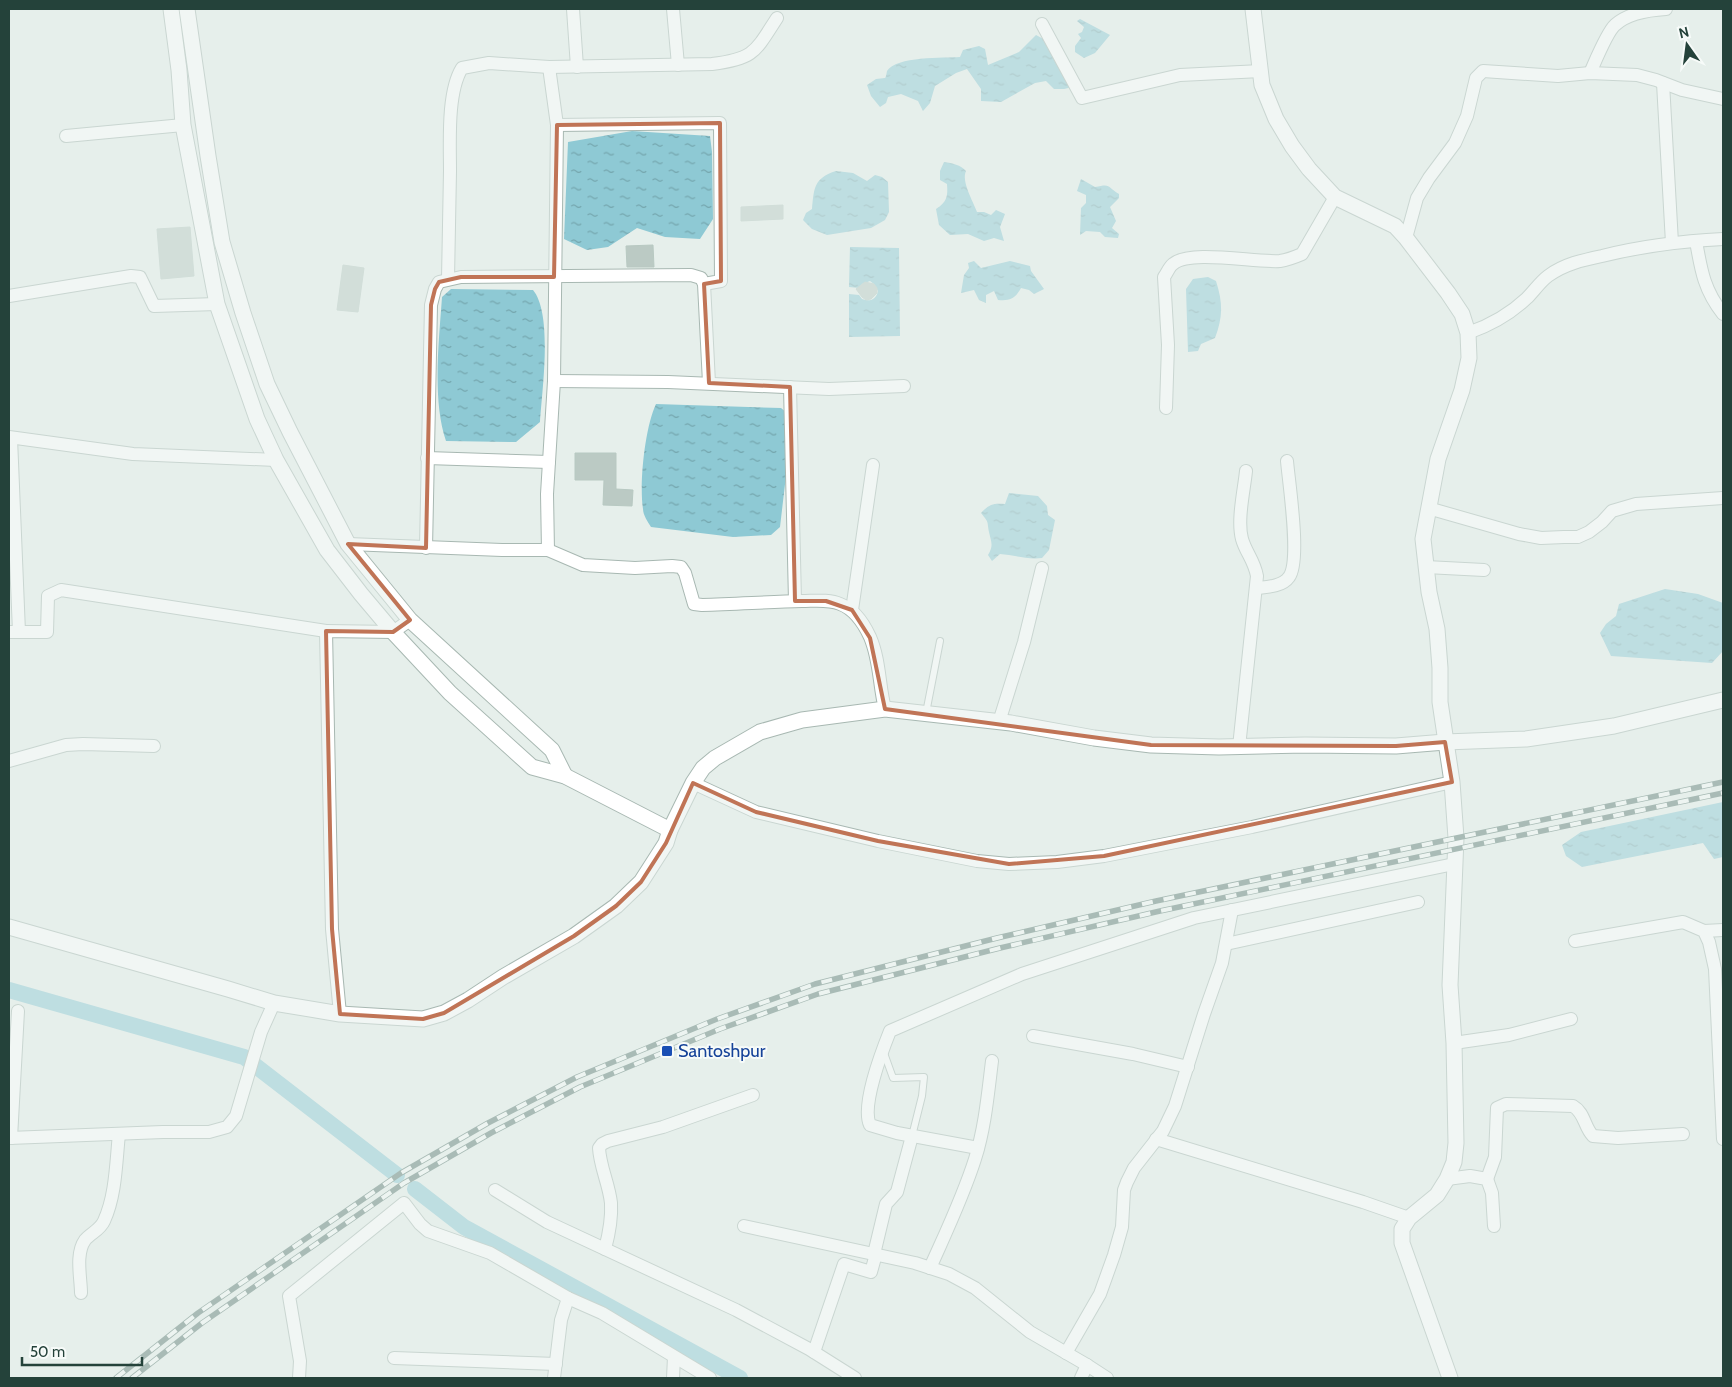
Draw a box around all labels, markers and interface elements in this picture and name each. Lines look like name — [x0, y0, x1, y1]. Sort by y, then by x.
north arrow — [1662, 20, 1712, 70]
text: N — [1677, 22, 1691, 42]
place label: Santoshpur — [678, 1040, 766, 1062]
marker: Santoshpur — [660, 1044, 674, 1058]
scale bar — [22, 1334, 142, 1366]
text: 50 m — [30, 1343, 65, 1361]

